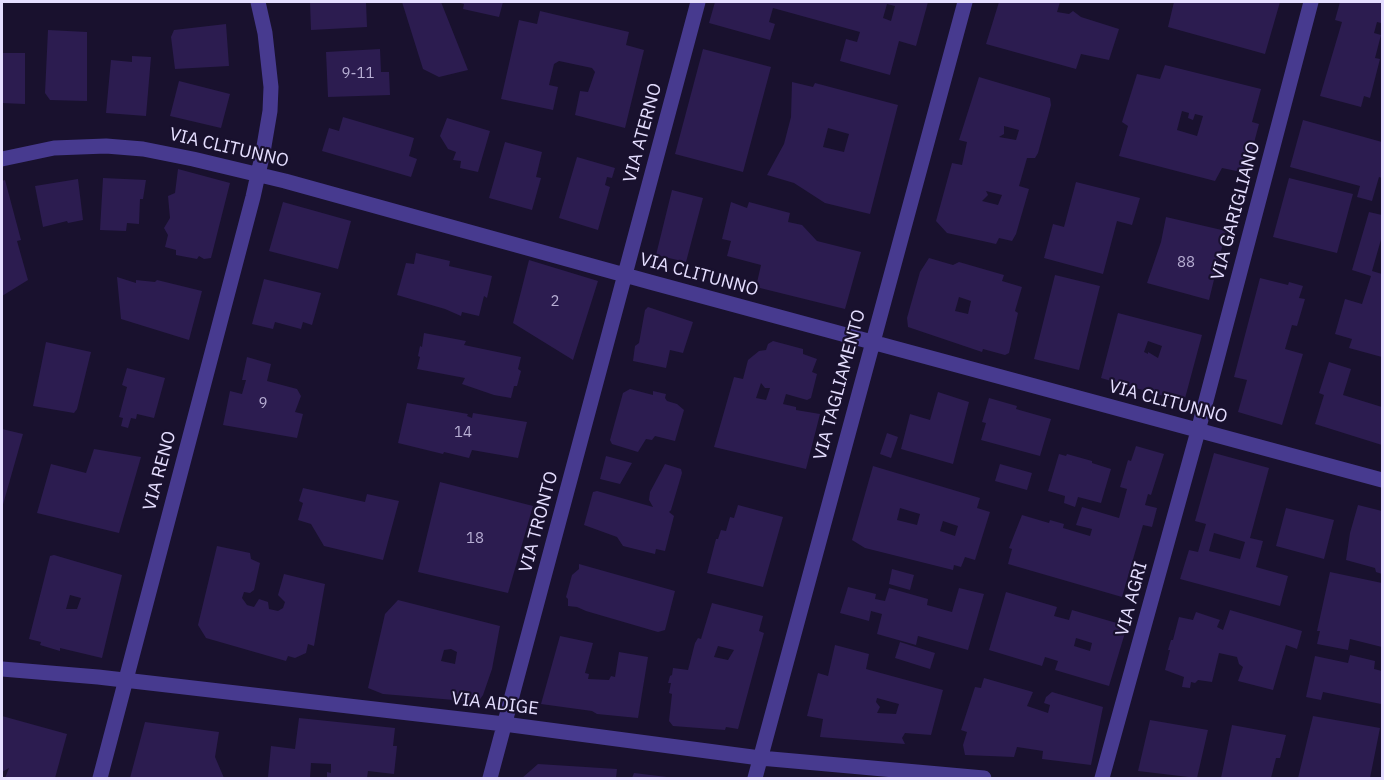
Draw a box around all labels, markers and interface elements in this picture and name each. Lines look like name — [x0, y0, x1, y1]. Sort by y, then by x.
house number: 9-11 — [342, 65, 374, 83]
street label: VIA ATERNO — [619, 81, 667, 185]
street label: VIA CLITUNNO — [167, 124, 291, 172]
street label: VIA GARIGLIANO — [1207, 139, 1265, 283]
street label: VIA CLITUNNO — [637, 249, 761, 301]
house number: 88 — [1177, 254, 1195, 272]
house number: 2 — [551, 293, 559, 311]
street label: VIA TAGLIAMENTO — [809, 307, 871, 463]
street label: VIA CLITUNNO — [1106, 376, 1230, 428]
house number: 9 — [259, 395, 267, 413]
house number: 14 — [454, 424, 472, 442]
street label: VIA RENO — [139, 429, 181, 513]
street label: VIA TRONTO — [515, 469, 563, 575]
house number: 18 — [466, 530, 484, 548]
street label: VIA AGRI — [1112, 559, 1152, 639]
street label: VIA ADIGE — [450, 688, 540, 720]

